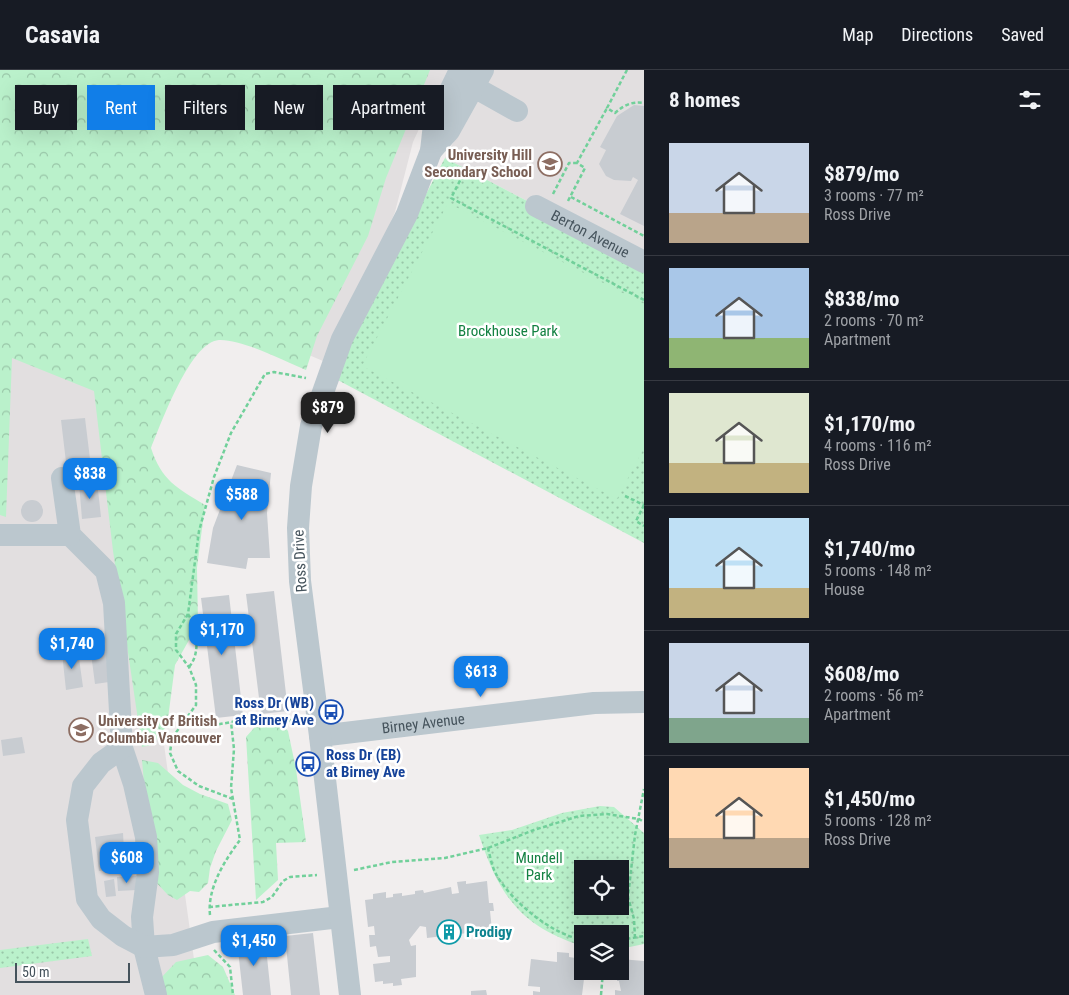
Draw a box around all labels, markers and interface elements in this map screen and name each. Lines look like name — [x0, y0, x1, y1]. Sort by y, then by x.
text: Casavia — [25, 21, 100, 49]
text: Map — [842, 24, 873, 45]
text: Directions — [901, 24, 973, 45]
text: Saved — [1001, 24, 1044, 45]
chip: Buy — [15, 85, 77, 130]
chip: Rent — [87, 85, 155, 130]
chip: Filters — [165, 85, 245, 130]
chip: New — [255, 85, 323, 130]
chip: Apartment — [333, 85, 444, 130]
icon: filters — [1016, 86, 1044, 114]
text: 8 homes — [669, 88, 740, 112]
place label: University Hill Secondary School — [424, 146, 532, 181]
school or university icon: University Hill Secondary School — [537, 151, 563, 177]
text: $879/mo — [824, 162, 899, 186]
icon: home — [709, 163, 769, 223]
text: 3 rooms · 77 m² — [824, 186, 924, 205]
text: Ross Drive — [824, 205, 891, 224]
street label: Berton Avenue — [548, 206, 632, 262]
text: $838/mo — [824, 287, 899, 311]
icon: home — [709, 288, 769, 348]
text: 2 rooms · 70 m² — [824, 311, 924, 330]
park label: Brockhouse Park — [458, 322, 558, 340]
text: Apartment — [824, 330, 891, 349]
pin: $879 — [298, 392, 358, 434]
text: $879 — [312, 398, 344, 417]
text: $1,170/mo — [824, 412, 915, 436]
icon: home — [709, 413, 769, 473]
text: 4 rooms · 116 m² — [824, 436, 932, 455]
text: Ross Drive — [824, 455, 891, 474]
pin: $838 — [60, 458, 120, 500]
text: $838 — [74, 464, 106, 483]
pin: $588 — [212, 478, 272, 521]
text: $588 — [226, 485, 258, 504]
street label: Ross Drive — [289, 529, 311, 593]
text: $1,740/mo — [824, 537, 915, 561]
icon: home — [709, 538, 769, 598]
text: 5 rooms · 148 m² — [824, 561, 932, 580]
text: House — [824, 580, 864, 599]
pin: $1,170 — [181, 614, 263, 656]
text: $1,170 — [200, 620, 244, 639]
pin: $1,740 — [31, 628, 113, 670]
text: $1,740 — [50, 634, 94, 653]
pin: $613 — [451, 656, 511, 698]
text: $613 — [465, 662, 497, 681]
text: $608/mo — [824, 662, 899, 686]
icon: home — [709, 663, 769, 723]
text: 2 rooms · 56 m² — [824, 686, 924, 705]
place label: Ross Dr (WB) at Birney Ave — [235, 694, 314, 729]
bus stop icon: Ross Dr (WB) at Birney Ave — [318, 699, 344, 725]
text: Apartment — [824, 705, 891, 724]
street label: Birney Avenue — [381, 710, 466, 737]
place label: University of British Columbia Vancouver — [98, 712, 221, 747]
school or university icon: University of British Columbia Vancouver — [68, 717, 94, 743]
place label: Ross Dr (EB) at Birney Ave — [326, 746, 405, 781]
bus stop icon: Ross Dr (EB) at Birney Ave — [295, 751, 321, 777]
text: $1,450/mo — [824, 787, 915, 811]
icon: home — [709, 788, 769, 848]
text: 5 rooms · 128 m² — [824, 811, 932, 830]
text: Ross Drive — [824, 830, 891, 849]
pin: $608 — [97, 842, 157, 884]
text: $608 — [111, 848, 143, 867]
park label: Mundell Park — [515, 849, 563, 884]
map controls — [574, 860, 629, 980]
button: locate — [574, 860, 629, 915]
building icon: Prodigy — [436, 919, 462, 945]
place label: Prodigy — [466, 923, 512, 941]
pin: $1,450 — [213, 924, 295, 967]
button: layers — [574, 925, 629, 980]
text: $1,450 — [232, 931, 276, 950]
scale bar — [15, 960, 130, 983]
text: 50 m — [22, 964, 50, 980]

